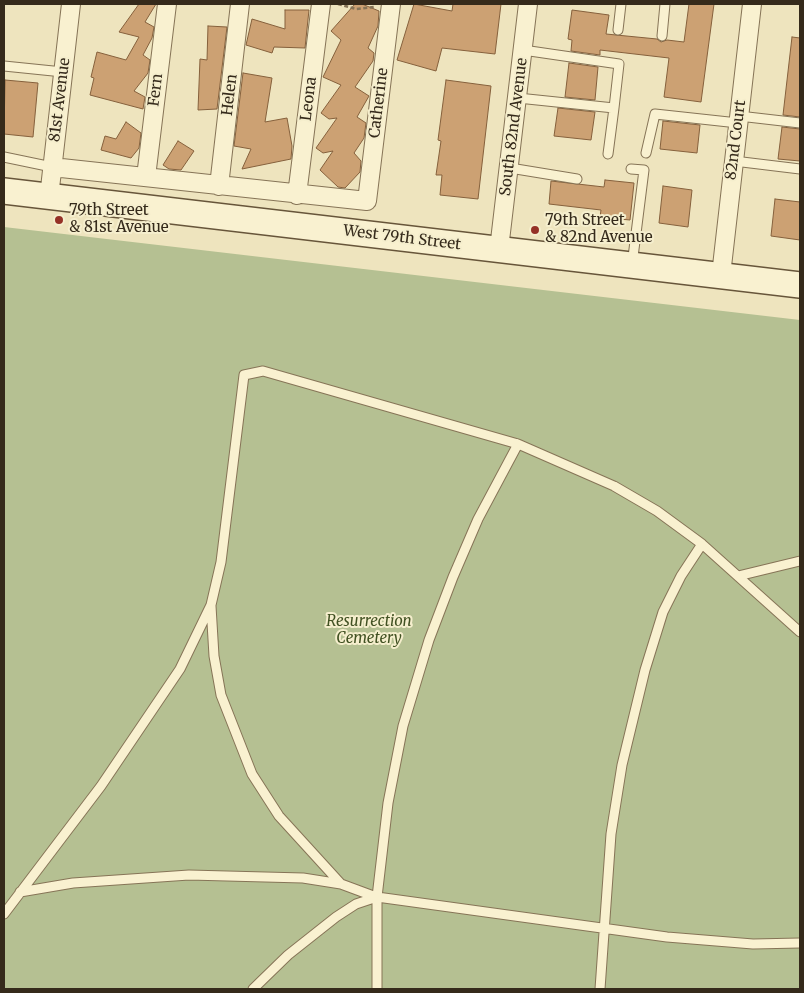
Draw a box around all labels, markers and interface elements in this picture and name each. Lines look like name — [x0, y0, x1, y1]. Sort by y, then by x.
street label: 81st Avenue — [46, 57, 74, 143]
street label: South 82nd Avenue — [497, 57, 531, 197]
street label: Catherine — [366, 67, 392, 139]
street label: Fern — [145, 72, 167, 108]
street label: Helen — [219, 73, 241, 117]
street label: Leona — [297, 76, 321, 122]
street label: 82nd Court — [722, 99, 750, 181]
place label: 79th Street & 81st Avenue — [69, 202, 169, 237]
place label: 79th Street & 82nd Avenue — [545, 212, 653, 247]
marker: 79th Street & 81st Avenue — [53, 214, 65, 226]
street label: West 79th Street — [342, 222, 462, 254]
marker: 79th Street & 82nd Avenue — [529, 224, 541, 236]
park label: Resurrection Cemetery — [326, 613, 412, 648]

